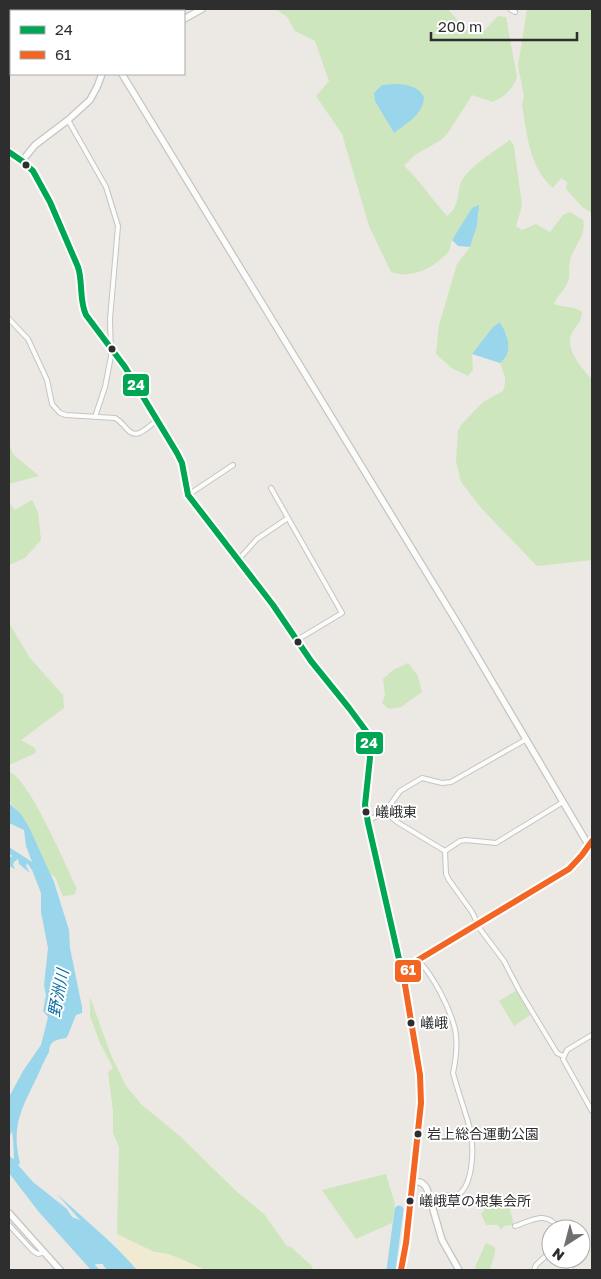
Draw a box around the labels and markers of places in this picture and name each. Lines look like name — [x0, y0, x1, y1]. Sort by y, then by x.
unlabelled marker — [21, 160, 31, 170]
unlabelled marker — [107, 344, 117, 354]
unlabelled marker — [293, 637, 303, 647]
place label: 嶬峨東 — [375, 803, 417, 820]
marker: 嶬峨東 — [361, 807, 371, 817]
place label: 嶬峨 — [420, 1014, 448, 1031]
marker: 嶬峨 — [406, 1018, 416, 1028]
place label: 岩上総合運動公園 — [427, 1125, 539, 1142]
marker: 岩上総合運動公園 — [413, 1129, 423, 1139]
place label: 嶬峨草の根集会所 — [419, 1192, 531, 1209]
marker: 嶬峨草の根集会所 — [405, 1196, 415, 1206]

